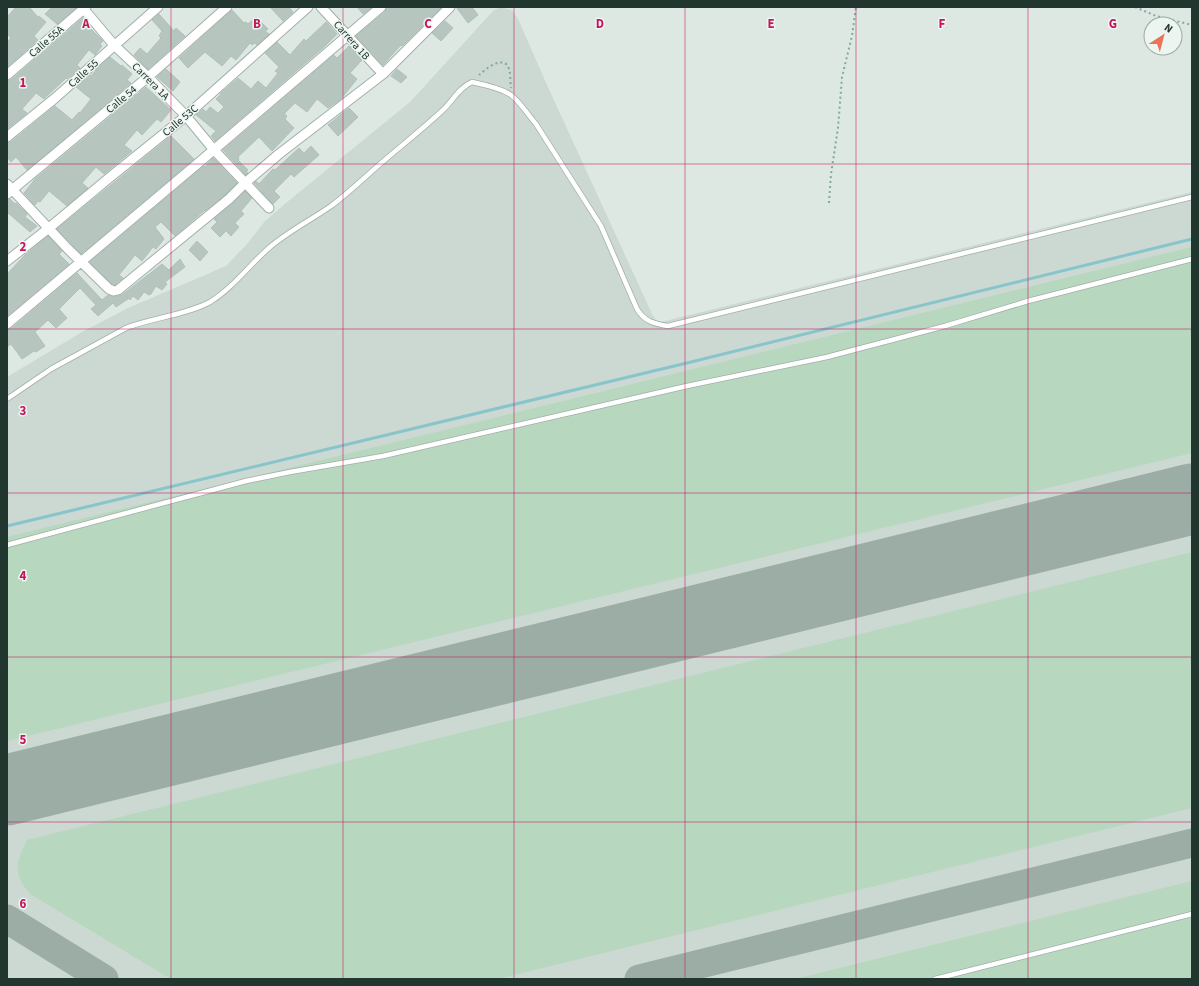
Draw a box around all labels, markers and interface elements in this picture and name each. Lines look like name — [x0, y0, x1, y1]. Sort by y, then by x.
text: A — [81, 15, 90, 33]
text: B — [253, 15, 261, 33]
text: C — [424, 15, 432, 33]
text: D — [596, 15, 604, 33]
text: E — [767, 15, 775, 33]
text: F — [939, 15, 946, 33]
text: G — [1109, 15, 1117, 33]
north arrow — [1143, 16, 1183, 56]
street label: Carrera 1B — [330, 17, 374, 64]
text: N — [1161, 20, 1176, 37]
street label: Calle 55A — [26, 22, 67, 61]
street label: Calle 55 — [65, 56, 102, 91]
street label: Carrera 1A — [129, 59, 173, 103]
text: 1 — [20, 74, 27, 92]
street label: Calle 54 — [103, 82, 140, 117]
street label: Calle 53C — [159, 101, 201, 140]
text: 2 — [20, 238, 27, 256]
text: 3 — [20, 402, 27, 420]
text: 4 — [20, 567, 27, 585]
text: 5 — [20, 731, 27, 749]
text: 6 — [20, 895, 27, 913]

